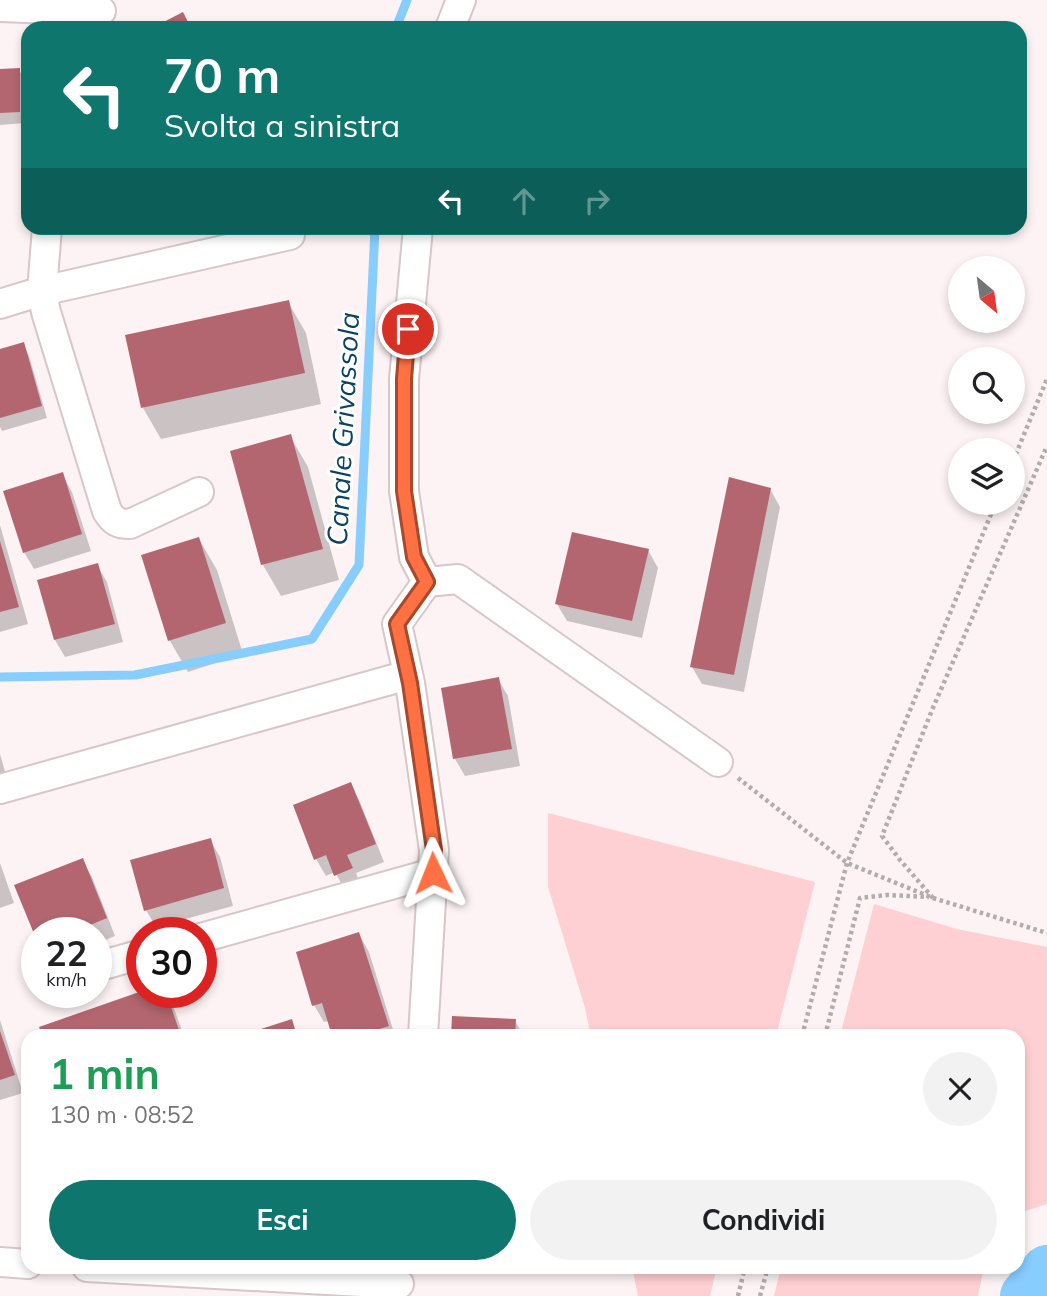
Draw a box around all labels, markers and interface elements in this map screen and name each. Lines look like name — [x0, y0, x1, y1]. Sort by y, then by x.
text: 70 m — [164, 44, 280, 105]
icon: left — [49, 49, 140, 140]
text: Svolta a sinistra — [164, 105, 400, 145]
icon: left — [432, 182, 470, 220]
icon: ahead — [505, 182, 543, 220]
icon: right — [578, 182, 616, 220]
north arrow — [948, 256, 1026, 332]
map controls — [948, 256, 1025, 515]
pin — [378, 299, 438, 359]
icon: arrive — [389, 310, 427, 348]
water label: Canale Grivassola — [319, 311, 366, 547]
button: search — [948, 347, 1025, 424]
button: layers — [948, 438, 1025, 515]
position arrow — [396, 836, 470, 910]
speed limit sign: 30 — [126, 917, 217, 1008]
text: 22 — [45, 931, 88, 975]
text: km/h — [46, 968, 87, 991]
text: 1 min — [49, 1047, 160, 1100]
button: close — [923, 1052, 997, 1126]
text: 130 m · 08:52 — [49, 1100, 194, 1129]
button: Esci — [49, 1180, 516, 1260]
button: Condividi — [530, 1180, 997, 1260]

